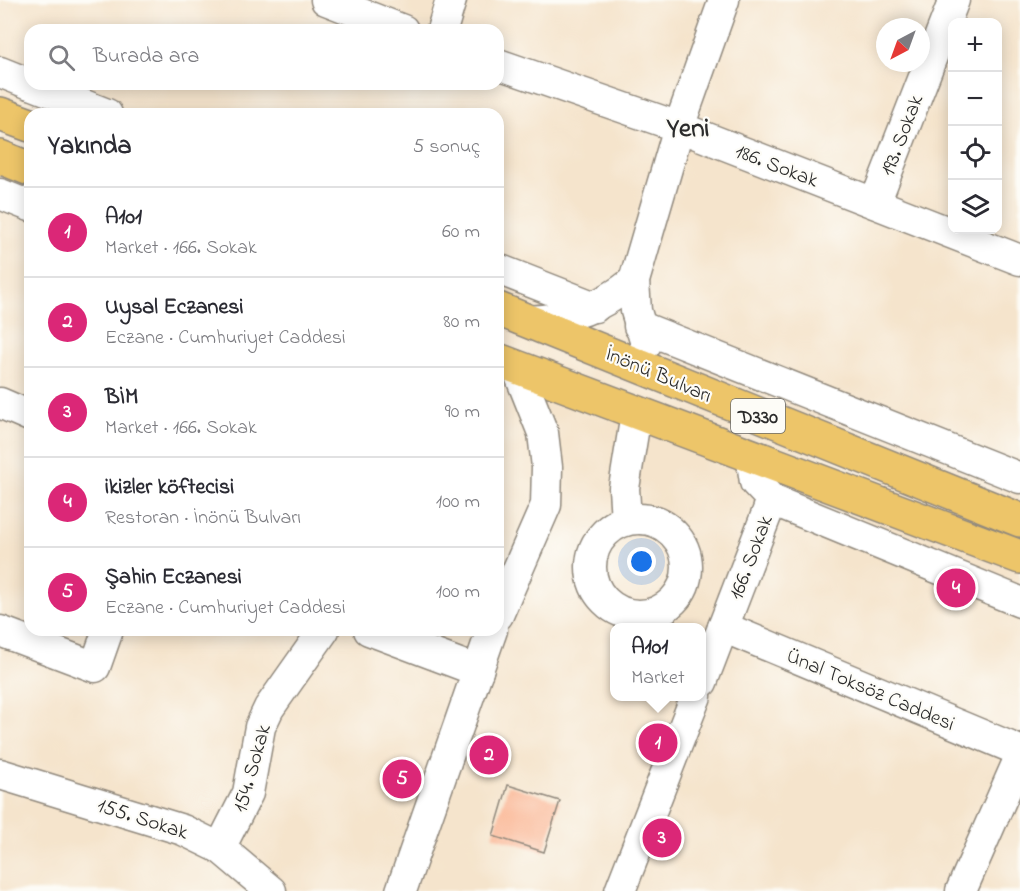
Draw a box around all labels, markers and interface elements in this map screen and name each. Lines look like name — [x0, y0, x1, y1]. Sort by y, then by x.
north arrow — [876, 18, 930, 72]
map controls — [948, 18, 1002, 234]
button: + — [948, 18, 1002, 72]
search box — [24, 24, 504, 90]
icon: search — [45, 41, 78, 74]
text: Burada ara — [93, 41, 199, 73]
button: − — [948, 72, 1002, 126]
street label: 193. Sokak — [874, 90, 932, 181]
district label: Yeni — [666, 110, 709, 149]
button: locate — [948, 126, 1002, 180]
text: Yakında — [48, 128, 132, 166]
text: 5 sonuç — [413, 133, 480, 162]
street label: 186. Sokak — [730, 137, 823, 197]
button: layers — [948, 180, 1002, 234]
text: A101 — [105, 202, 142, 234]
text: 1 — [64, 218, 71, 247]
text: 60 m — [442, 218, 480, 247]
text: Market · 166. Sokak — [105, 234, 257, 263]
text: Uysal Eczanesi — [105, 292, 243, 324]
text: 2 — [63, 308, 72, 337]
text: 80 m — [443, 308, 480, 337]
text: Eczane · Cumhuriyet Caddesi — [105, 324, 346, 353]
street label: İnönü Bulvarı — [600, 340, 716, 412]
text: BİM — [105, 382, 138, 414]
text: 3 — [63, 398, 72, 427]
text: 90 m — [445, 398, 480, 427]
road number: D330 — [731, 399, 785, 433]
text: Market · 166. Sokak — [105, 414, 257, 443]
text: ikizler köftecisi — [105, 472, 234, 504]
text: 4 — [63, 488, 72, 517]
text: 100 m — [436, 488, 480, 517]
text: Restoran · İnönü Bulvarı — [105, 504, 301, 533]
street label: 166. Sokak — [722, 510, 782, 604]
your location — [627, 547, 656, 576]
text: Şahin Eczanesi — [105, 562, 242, 594]
pin: 4 — [936, 566, 976, 610]
text: 5 — [62, 578, 73, 607]
text: 100 m — [436, 578, 480, 607]
text: Eczane · Cumhuriyet Caddesi — [105, 594, 346, 623]
popup — [610, 623, 706, 701]
text: A101 — [631, 632, 668, 664]
street label: Ünal Toksöz Caddesi — [781, 642, 959, 740]
text: Market — [631, 664, 685, 693]
street label: 154. Sokak — [226, 720, 280, 816]
pin: 1 — [638, 720, 678, 766]
pin: 2 — [470, 732, 508, 777]
pin: 5 — [382, 756, 422, 802]
street label: 155. Sokak — [93, 791, 192, 849]
pin: 3 — [642, 816, 682, 860]

